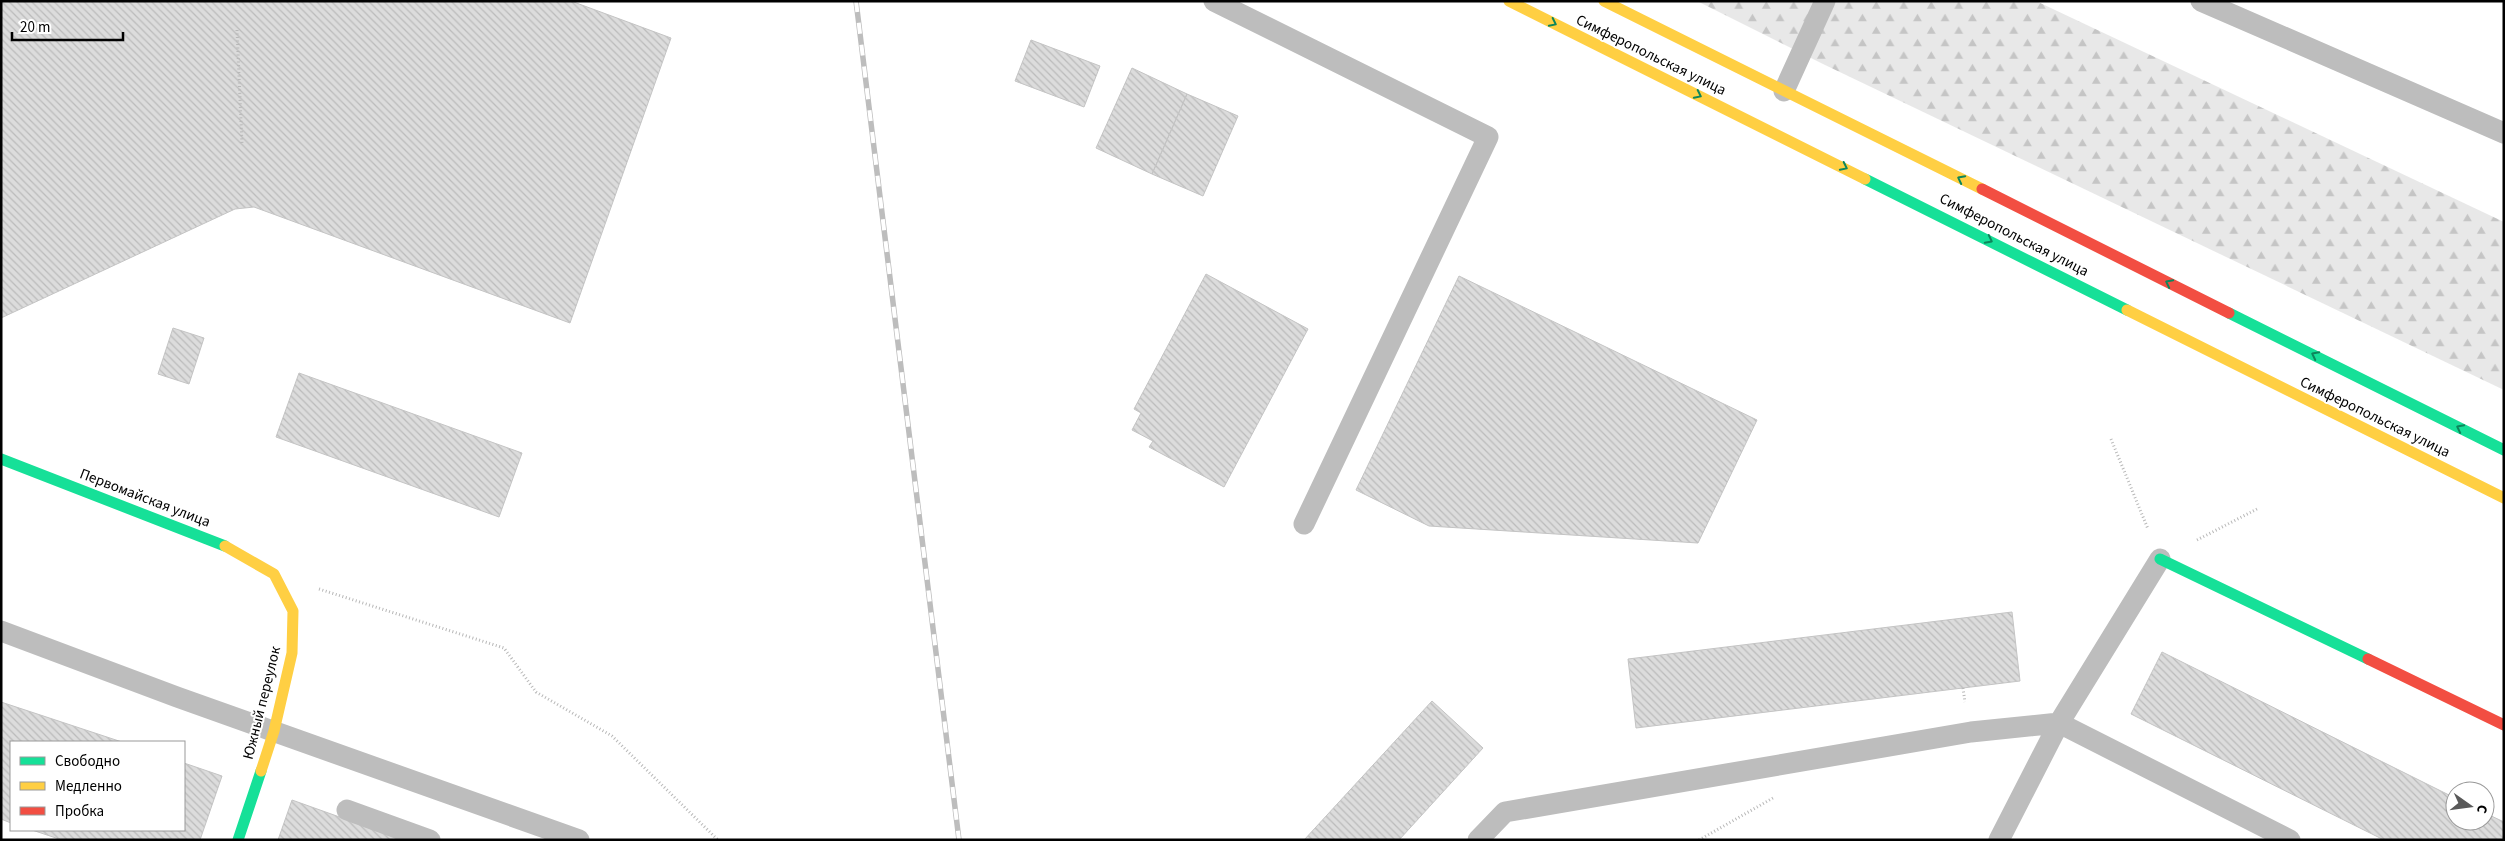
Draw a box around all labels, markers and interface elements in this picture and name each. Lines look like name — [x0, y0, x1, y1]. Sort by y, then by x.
street label: Симферопольская улица — [1572, 9, 1730, 101]
scale bar — [12, 10, 124, 42]
text: 20 m — [20, 17, 50, 38]
one-way arrow — [1548, 17, 1557, 27]
one-way arrow — [1693, 89, 1702, 99]
one-way arrow — [1839, 161, 1848, 171]
one-way arrow — [1957, 175, 1966, 185]
street label: Симферопольская улица — [1936, 188, 2092, 282]
one-way arrow — [1984, 234, 1993, 244]
one-way arrow — [2165, 279, 2174, 289]
one-way arrow — [2311, 351, 2320, 362]
street label: Симферопольская улица — [2296, 371, 2454, 463]
one-way arrow — [2456, 424, 2465, 434]
street label: Первомайская улица — [77, 463, 213, 533]
street label: Южный переулок — [238, 644, 286, 762]
legend — [10, 741, 185, 831]
text: Свободно — [55, 751, 120, 772]
text: Медленно — [55, 776, 122, 797]
north arrow — [2445, 781, 2495, 831]
text: Пробка — [55, 801, 104, 822]
text: С — [2471, 803, 2492, 815]

